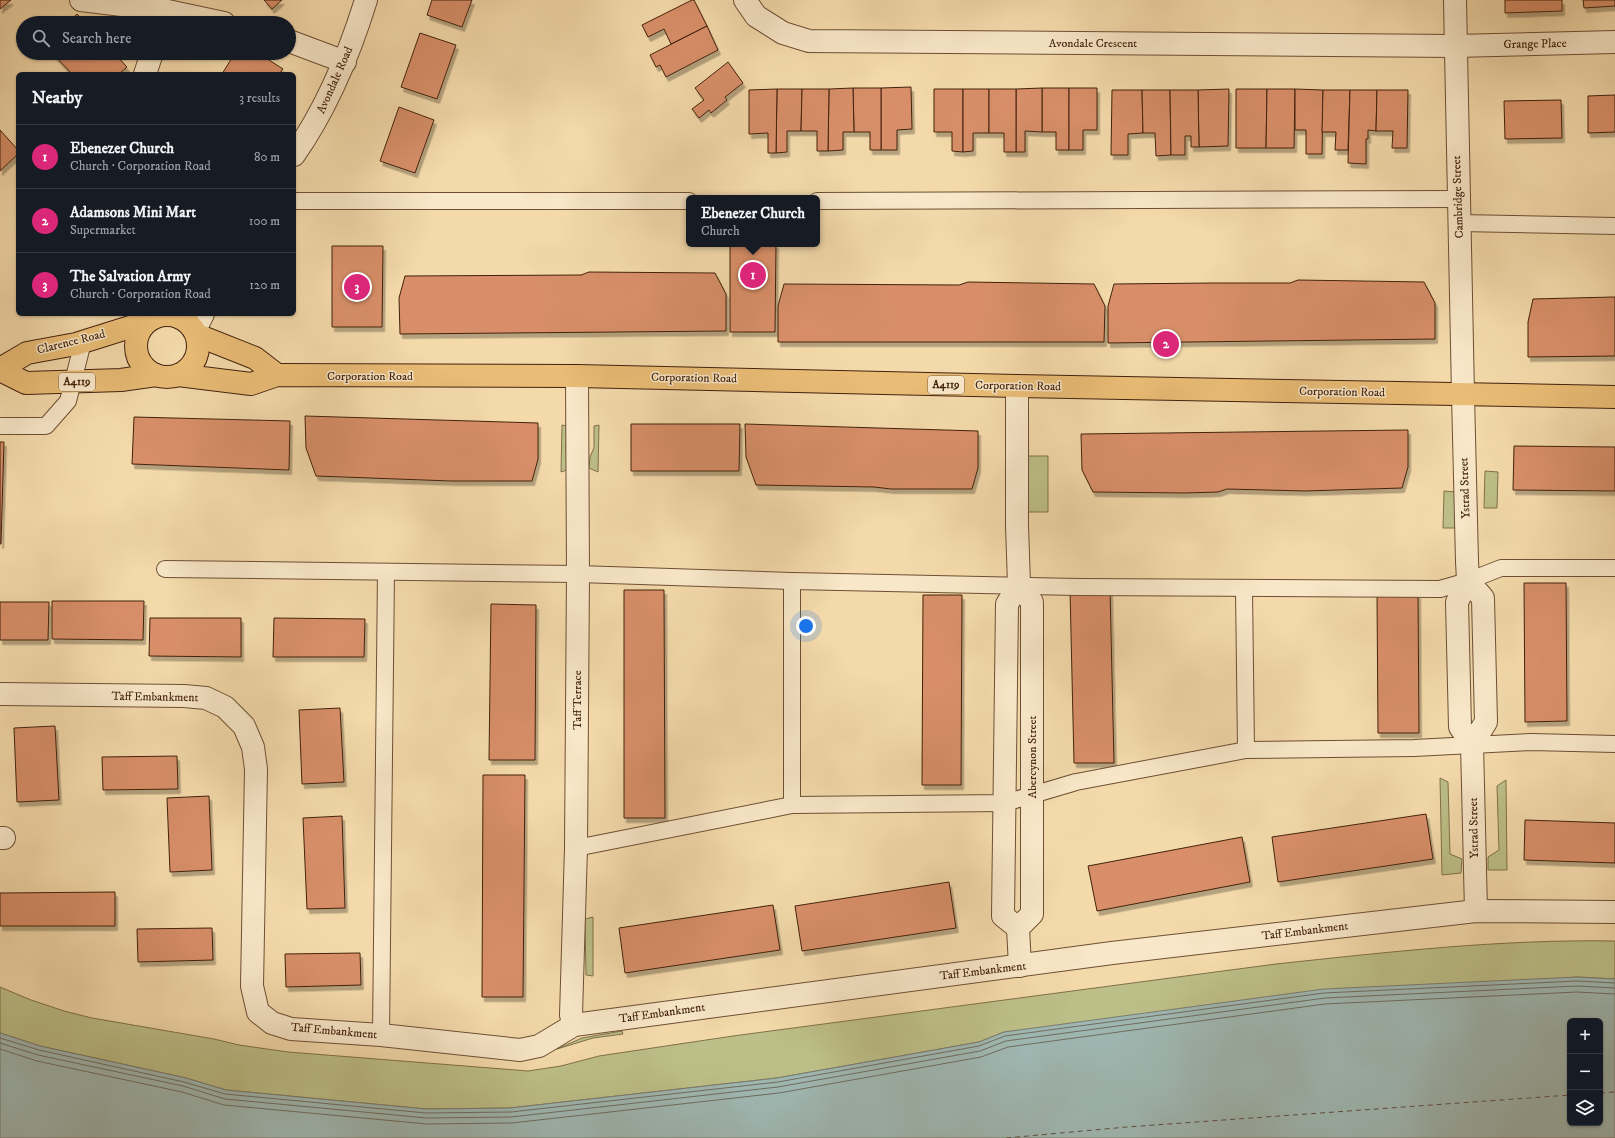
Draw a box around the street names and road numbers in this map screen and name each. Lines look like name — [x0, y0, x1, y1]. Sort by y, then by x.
street label: Avondale Crescent — [1049, 36, 1137, 51]
street label: Grange Place — [1503, 36, 1567, 52]
street label: Avondale Road — [314, 44, 356, 116]
street label: Cambridge Street — [1449, 155, 1467, 239]
street label: Clarence Road — [35, 326, 107, 358]
street label: Corporation Road — [327, 369, 413, 384]
street label: Corporation Road — [651, 370, 737, 386]
road number: A4119 — [59, 373, 95, 391]
road number: A4119 — [928, 376, 964, 394]
street label: Corporation Road — [975, 378, 1061, 394]
street label: Corporation Road — [1299, 384, 1385, 400]
street label: Ystrad Street — [1456, 457, 1474, 519]
street label: Taff Terrace — [570, 670, 585, 730]
street label: Taff Embankment — [111, 689, 199, 705]
street label: Abercynon Street — [1025, 715, 1040, 798]
street label: Ystrad Street — [1466, 797, 1482, 859]
street label: Taff Embankment — [1261, 918, 1349, 944]
street label: Taff Embankment — [939, 958, 1027, 984]
street label: Taff Embankment — [618, 1000, 706, 1026]
street label: Taff Embankment — [290, 1020, 378, 1042]

